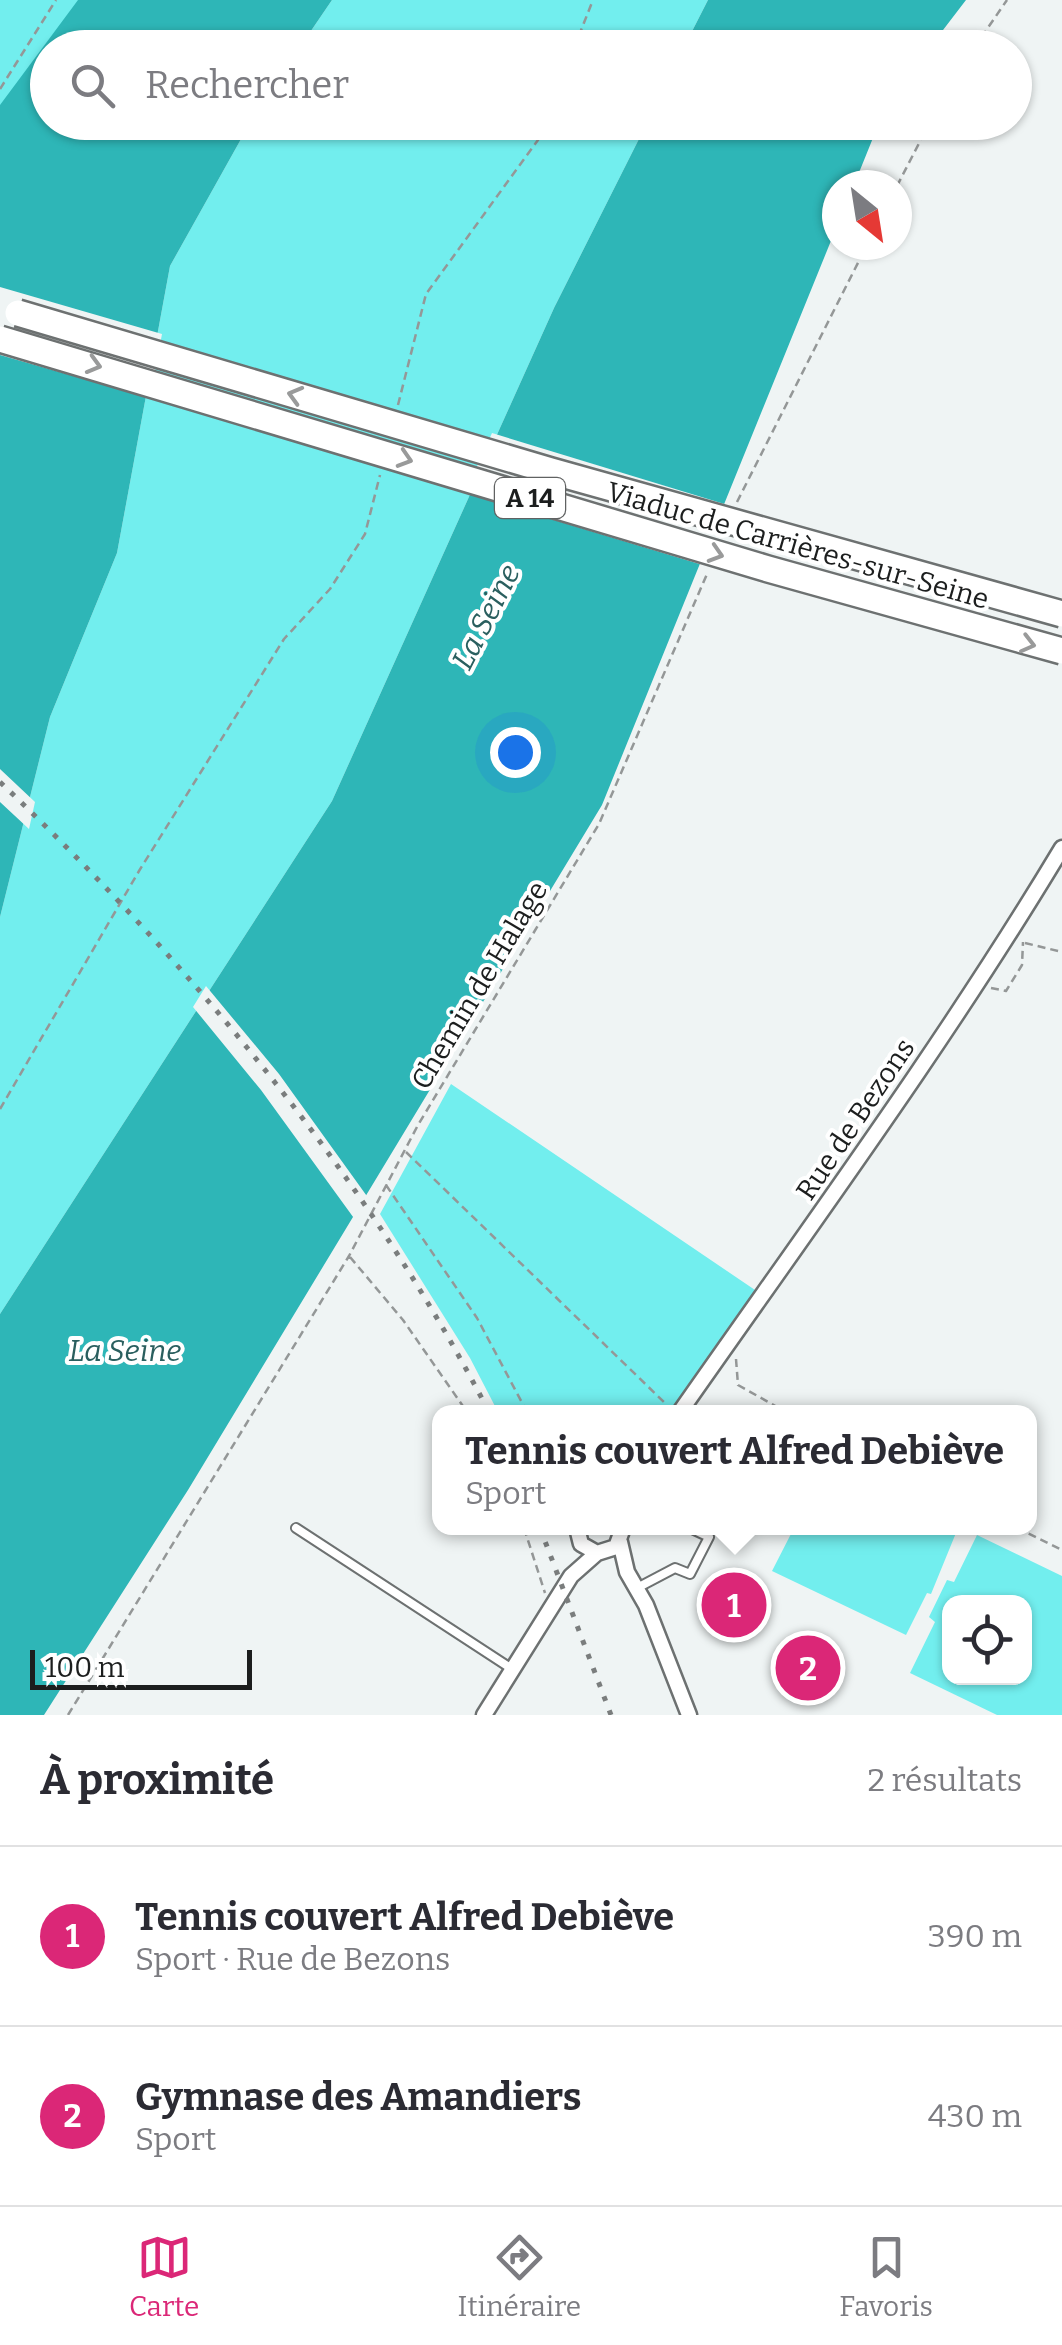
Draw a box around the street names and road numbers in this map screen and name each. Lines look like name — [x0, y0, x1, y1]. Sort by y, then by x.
street label: Viaduc de Carrières-sur-Seine — [603, 475, 993, 616]
road number: A 14 — [495, 478, 565, 518]
street label: Chemin de Halage — [404, 875, 555, 1095]
street label: Rue de Bezons — [789, 1032, 922, 1206]

